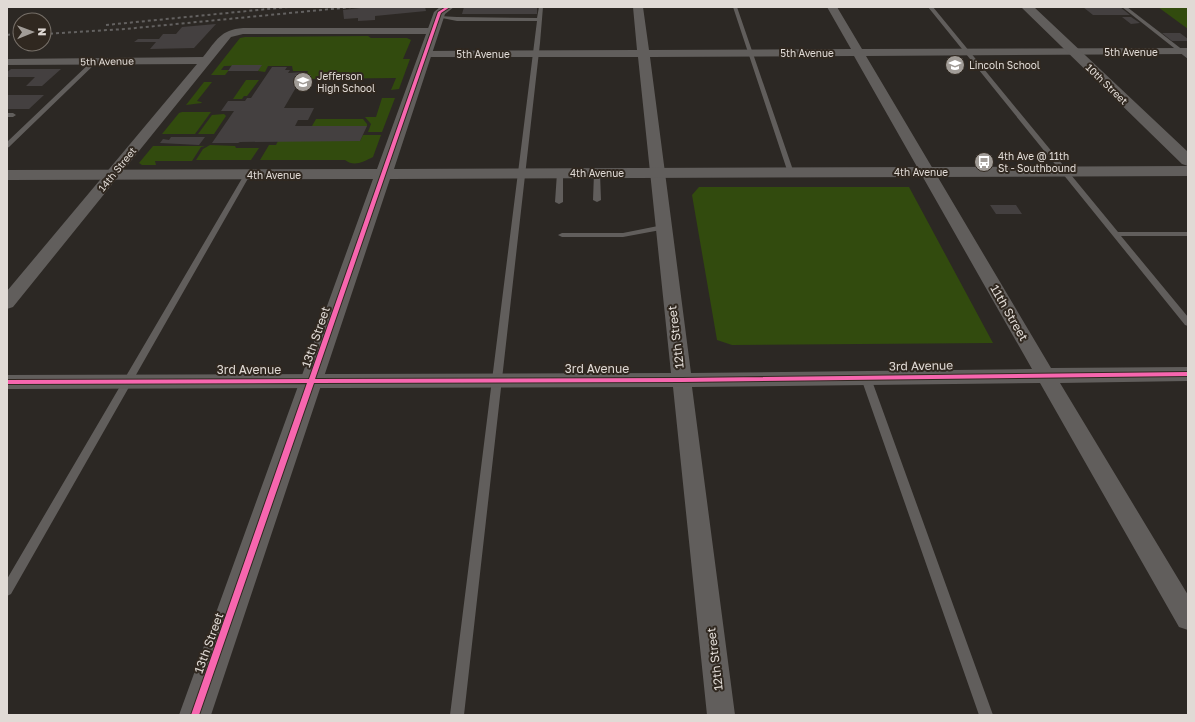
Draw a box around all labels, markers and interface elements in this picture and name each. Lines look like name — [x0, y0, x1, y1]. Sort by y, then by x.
north arrow — [12, 12, 52, 52]
text: N — [36, 28, 49, 36]
street label: 5th Avenue — [1104, 46, 1158, 58]
street label: 5th Avenue — [780, 47, 834, 59]
street label: 5th Avenue — [456, 48, 510, 60]
school or university icon: Lincoln School — [944, 54, 966, 76]
street label: 5th Avenue — [80, 55, 134, 67]
place label: Lincoln School — [969, 59, 1040, 71]
street label: 10th Street — [1084, 61, 1130, 107]
place label: Jefferson High School — [317, 70, 375, 94]
school or university icon: Jefferson High School — [292, 71, 314, 93]
street label: 14th Street — [96, 145, 138, 193]
place label: 4th Ave @ 11th St - Southbound — [998, 150, 1076, 174]
bus stop icon: 4th Ave @ 11th St - Southbound — [973, 151, 995, 173]
street label: 4th Avenue — [894, 166, 948, 178]
street label: 4th Avenue — [570, 167, 624, 179]
street label: 4th Avenue — [247, 169, 301, 181]
street label: 11th Street — [987, 282, 1032, 344]
street label: 13th Street — [298, 304, 333, 369]
street label: 12th Street — [664, 304, 687, 369]
street label: 3rd Avenue — [889, 357, 953, 374]
street label: 3rd Avenue — [565, 361, 629, 376]
street label: 3rd Avenue — [217, 362, 281, 377]
street label: 13th Street — [191, 610, 227, 675]
street label: 12th Street — [703, 626, 726, 691]

